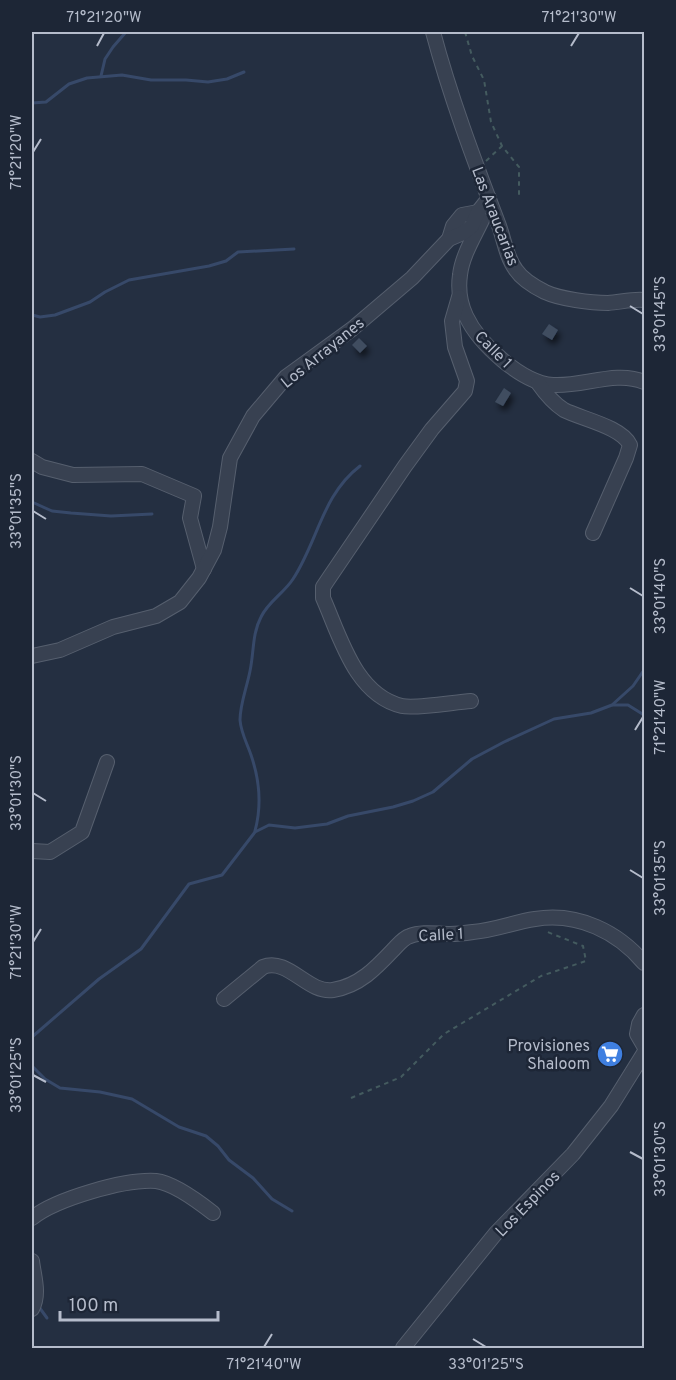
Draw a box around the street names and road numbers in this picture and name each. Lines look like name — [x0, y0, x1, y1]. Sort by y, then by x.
street label: Las Araucarias — [466, 164, 522, 269]
street label: Los Arrayanes — [277, 314, 369, 393]
street label: Calle 1 — [469, 327, 516, 374]
street label: Calle 1 — [418, 925, 464, 947]
street label: Los Espinos — [492, 1167, 565, 1242]

